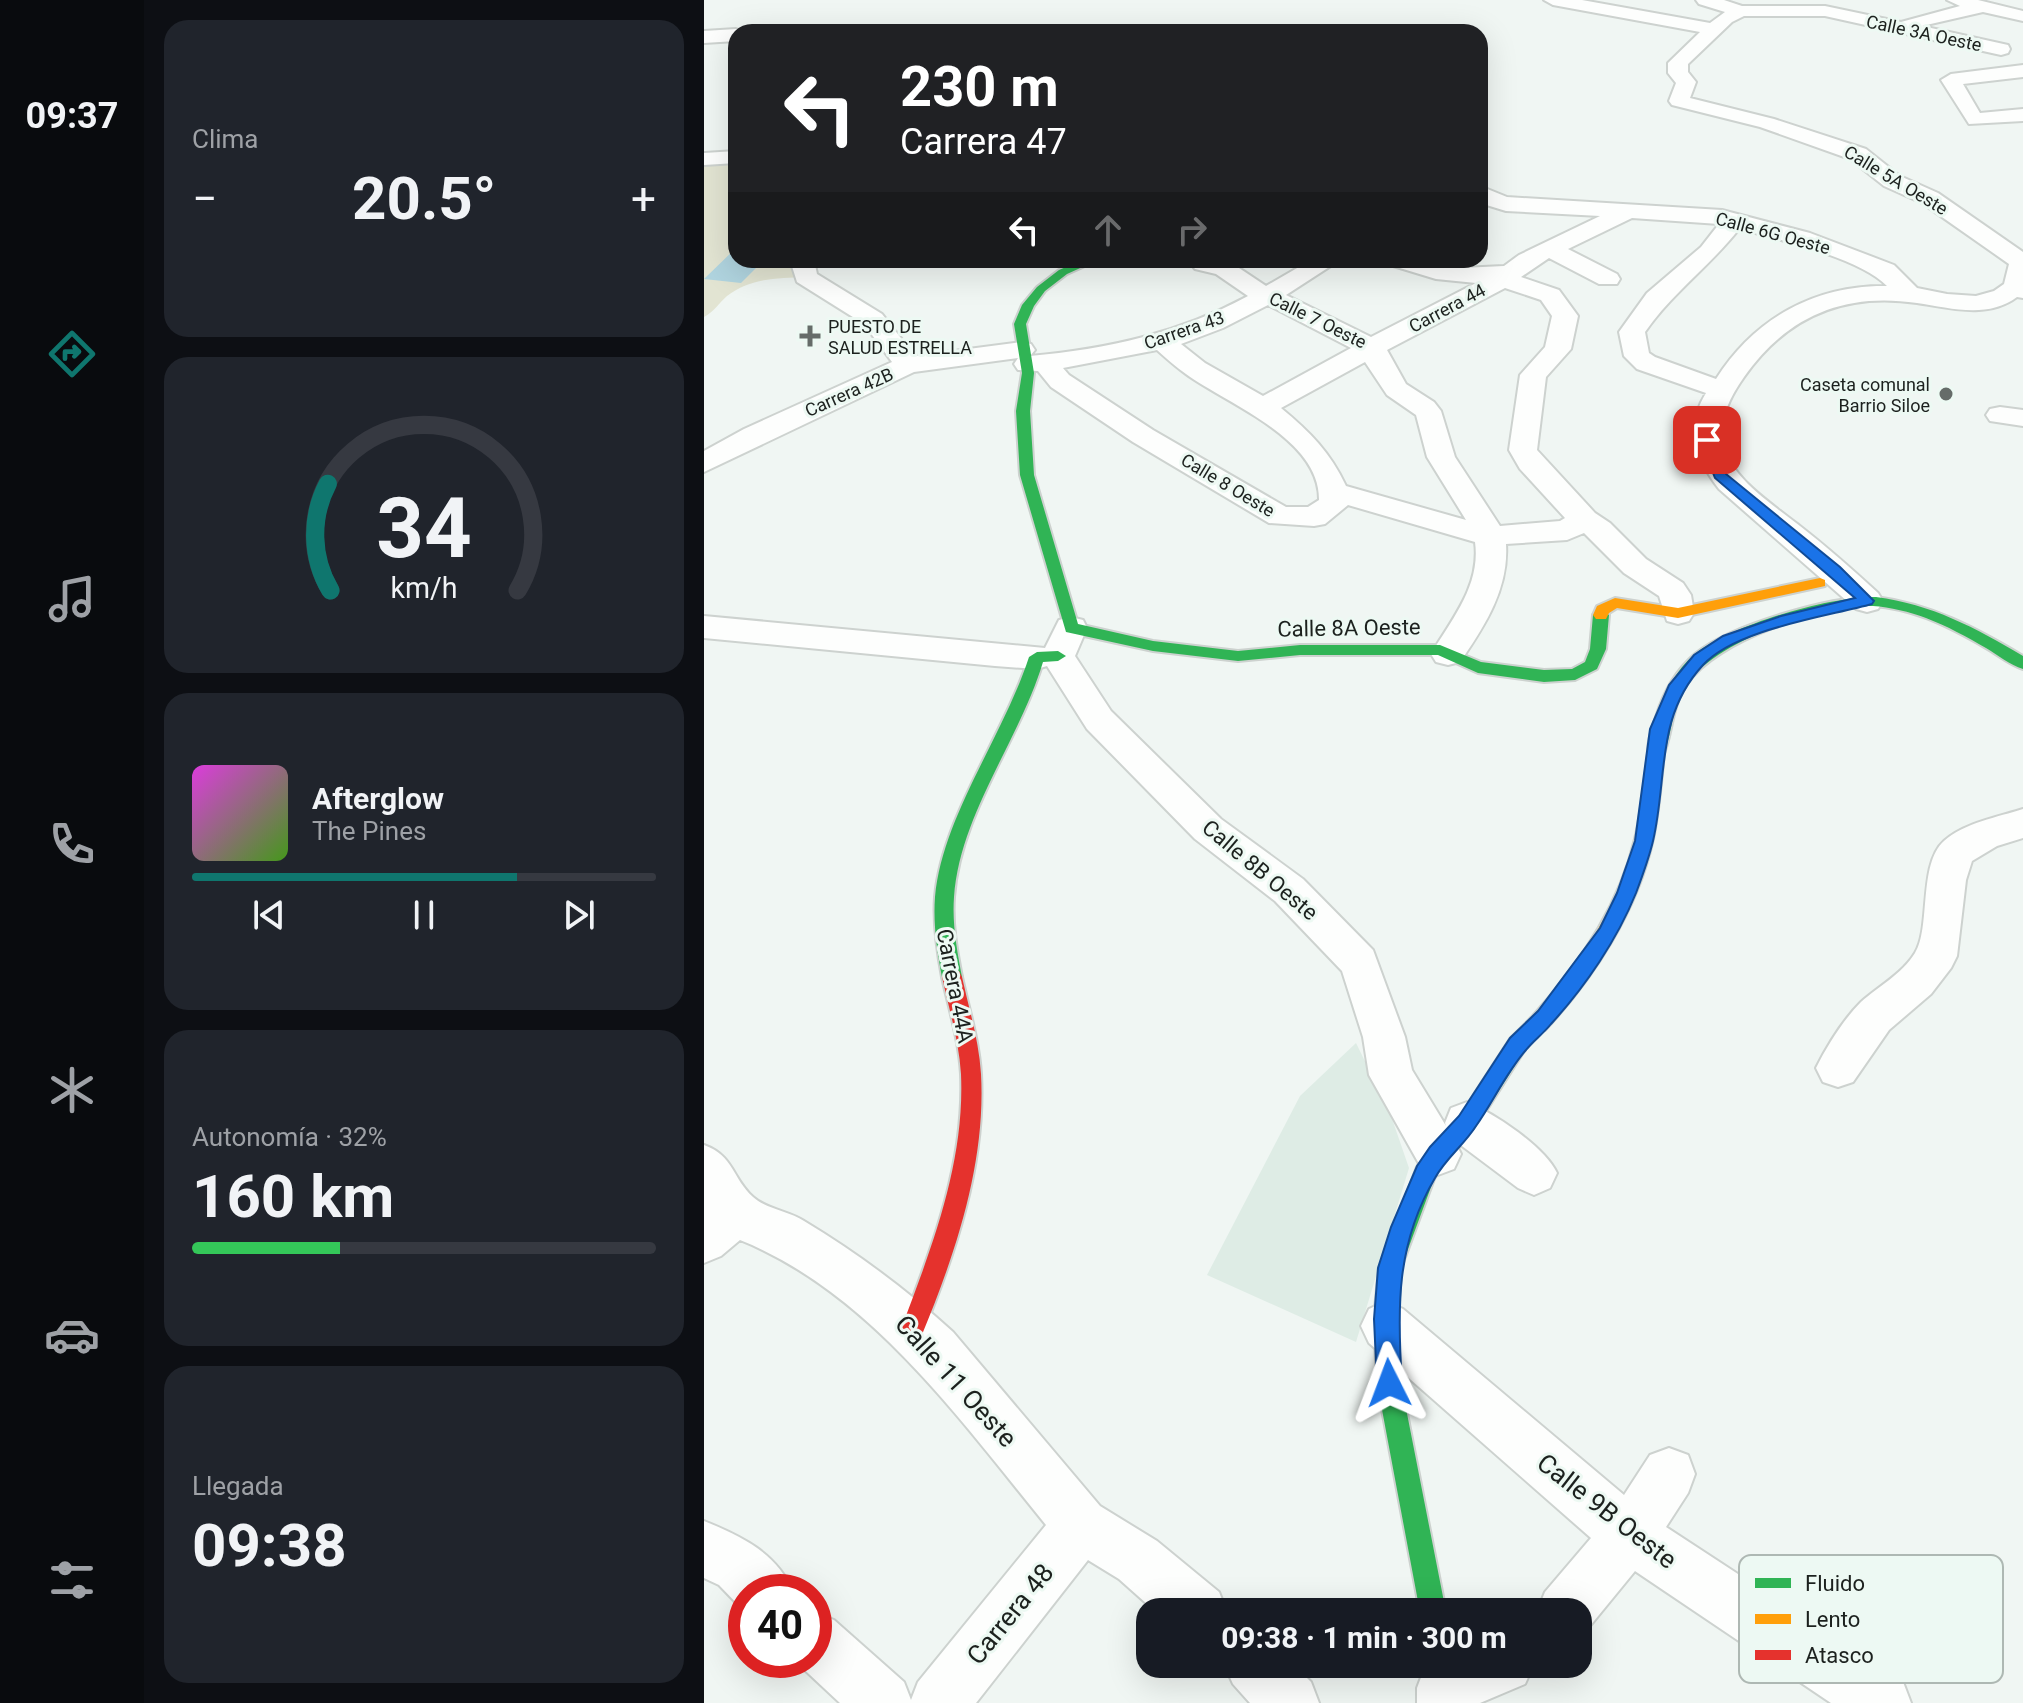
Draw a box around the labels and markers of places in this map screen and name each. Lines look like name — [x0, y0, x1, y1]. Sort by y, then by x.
place label: PUESTO DE SALUD ESTRELLA — [828, 316, 972, 358]
marker: PUESTO DE SALUD ESTRELLA — [799, 325, 821, 347]
place label: Caseta comunal Barrio Siloe — [1800, 374, 1930, 416]
marker: Caseta comunal Barrio Siloe — [1937, 385, 1955, 403]
pin — [1673, 406, 1741, 474]

